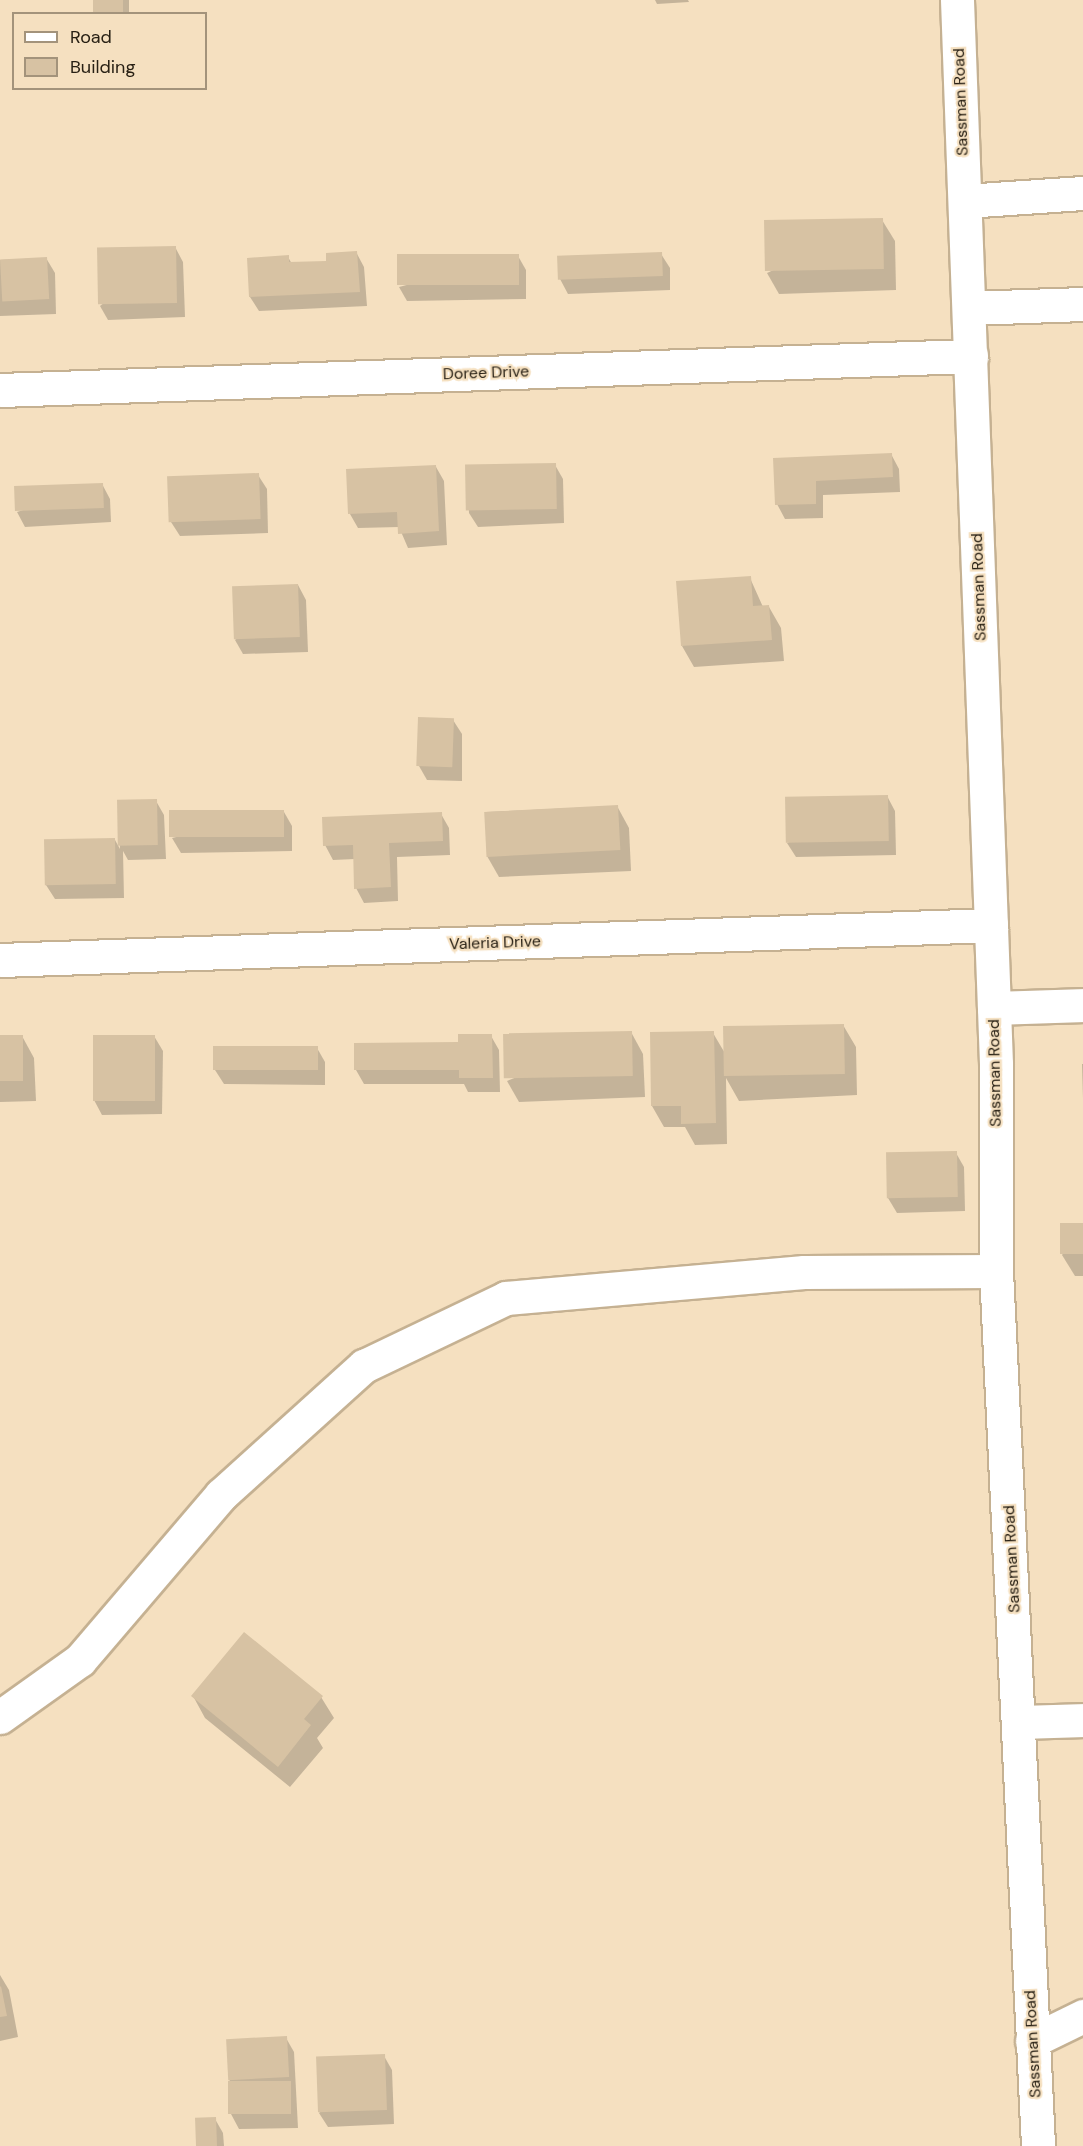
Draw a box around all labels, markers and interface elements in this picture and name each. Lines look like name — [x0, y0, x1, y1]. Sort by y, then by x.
legend — [12, 12, 207, 90]
text: Road — [70, 25, 112, 49]
street label: Sassman Road — [950, 48, 972, 156]
text: Building — [70, 55, 135, 79]
street label: Doree Drive — [442, 362, 530, 384]
street label: Sassman Road — [968, 533, 990, 641]
street label: Valeria Drive — [449, 932, 541, 954]
street label: Sassman Road — [984, 1019, 1006, 1127]
street label: Sassman Road — [1000, 1505, 1024, 1613]
street label: Sassman Road — [1021, 1990, 1045, 2098]

